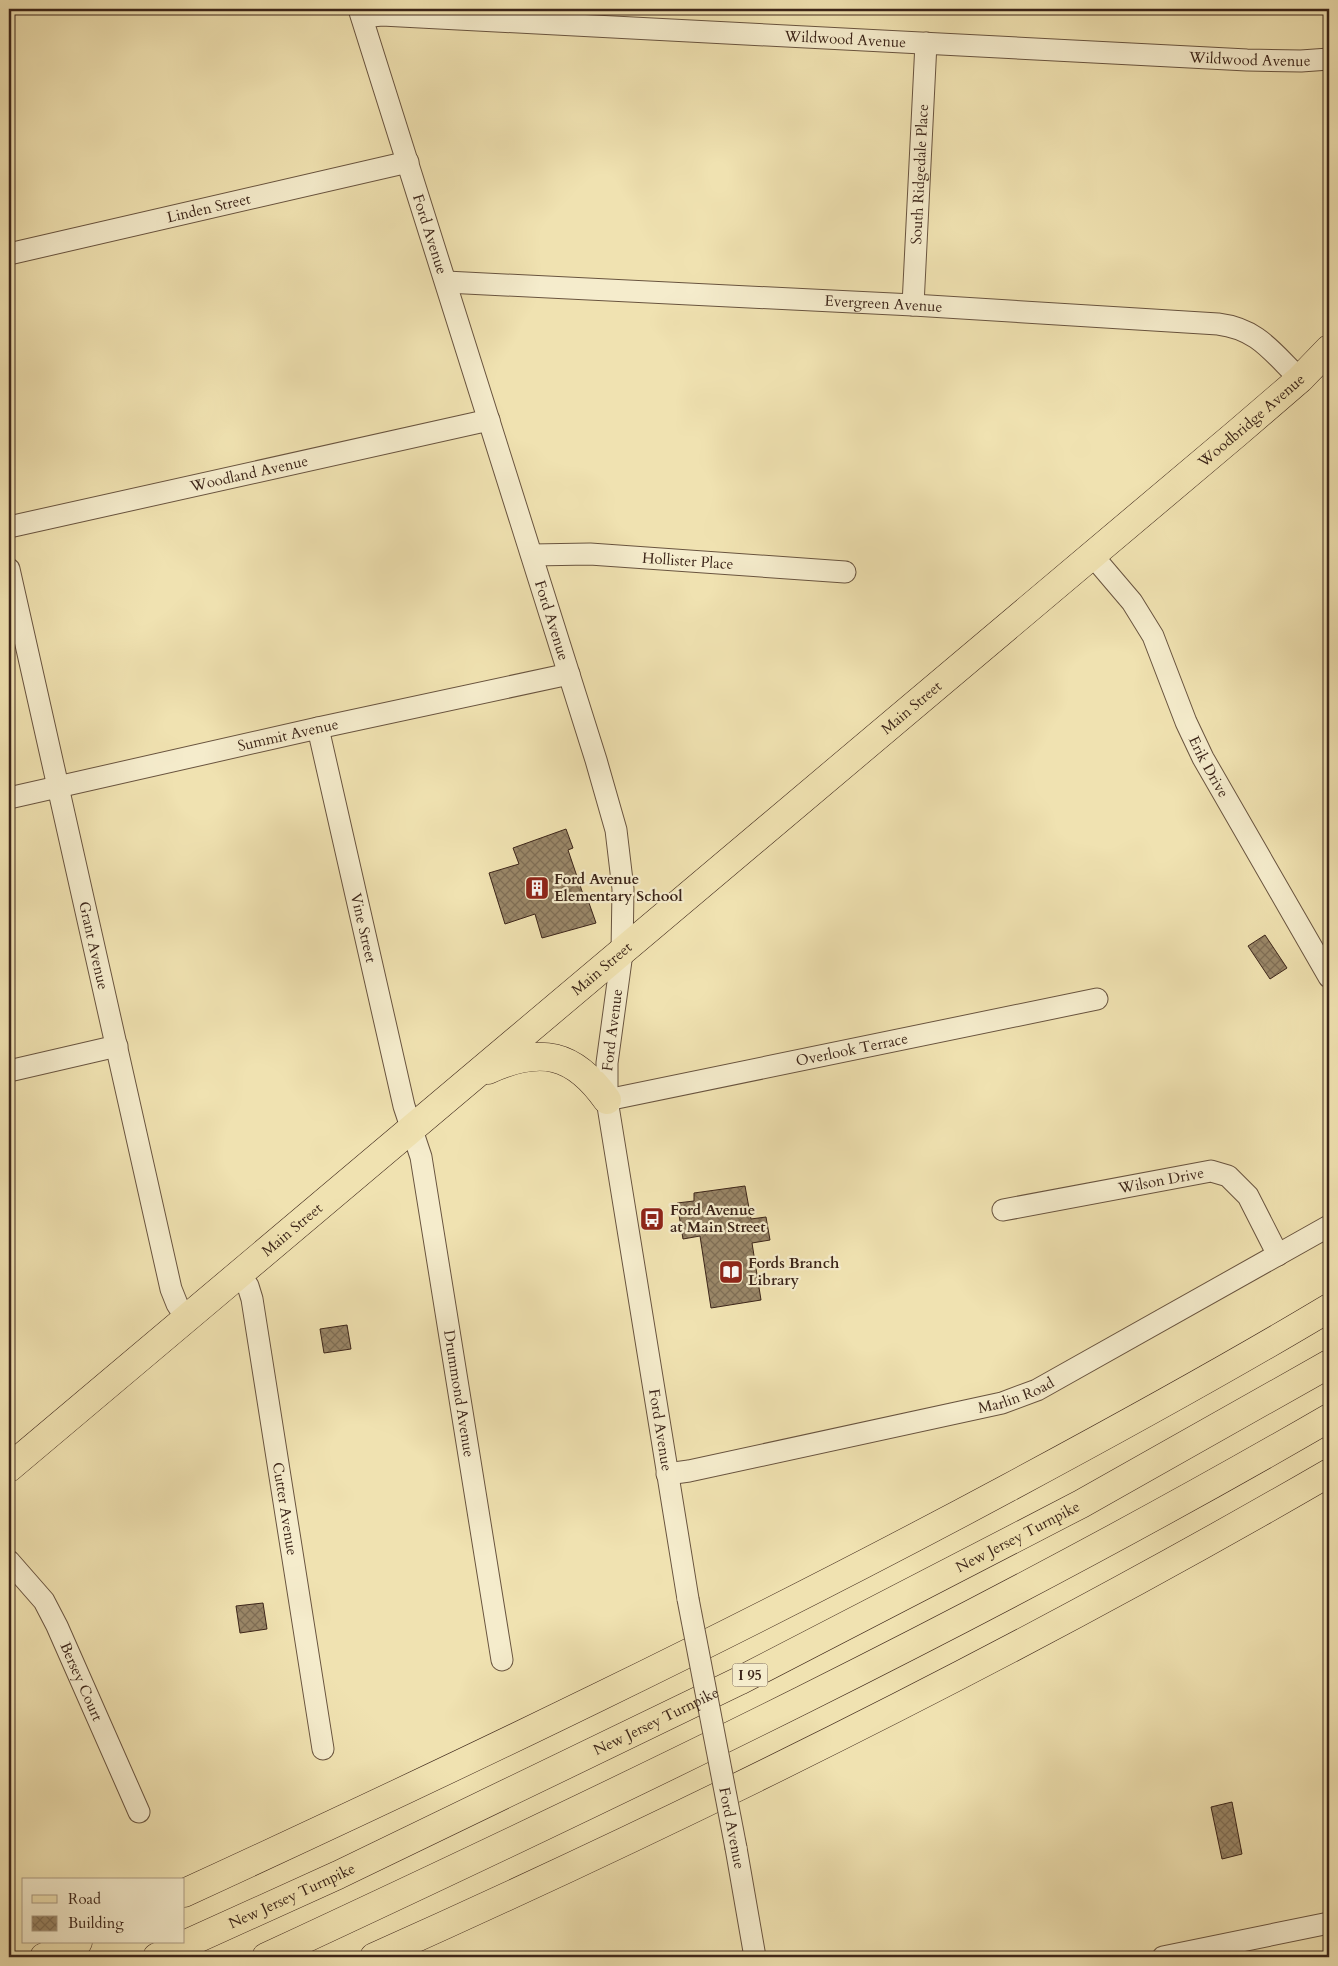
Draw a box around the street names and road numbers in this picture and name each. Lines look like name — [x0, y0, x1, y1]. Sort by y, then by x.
street label: Wildwood Avenue — [783, 26, 907, 52]
street label: Wildwood Avenue — [1188, 47, 1311, 71]
street label: South Ridgedale Place — [906, 103, 933, 245]
street label: Linden Street — [165, 189, 253, 227]
street label: Ford Avenue — [408, 192, 452, 277]
street label: Evergreen Avenue — [824, 291, 943, 317]
street label: Woodbridge Avenue — [1193, 369, 1309, 472]
street label: Woodland Avenue — [187, 451, 310, 497]
street label: Hollister Place — [641, 548, 734, 574]
street label: Ford Avenue — [530, 578, 574, 663]
street label: Main Street — [877, 676, 946, 739]
street label: Summit Avenue — [236, 714, 340, 756]
street label: Erik Drive — [1184, 733, 1234, 801]
street label: Vine Street — [346, 891, 381, 965]
street label: Grant Avenue — [74, 900, 113, 992]
street label: Main Street — [567, 937, 636, 1000]
street label: Ford Avenue — [597, 988, 627, 1072]
street label: Overlook Terrace — [794, 1028, 910, 1071]
street label: Wilson Drive — [1116, 1162, 1206, 1198]
street label: Main Street — [257, 1198, 327, 1261]
street label: Drummond Avenue — [439, 1328, 479, 1459]
street label: Marlin Road — [976, 1372, 1058, 1418]
street label: Ford Avenue — [644, 1387, 677, 1473]
street label: Cutter Avenue — [268, 1461, 302, 1557]
street label: New Jersey Turnpike — [952, 1496, 1083, 1577]
street label: Bersey Court — [55, 1639, 108, 1724]
road number: I 95 — [732, 1664, 768, 1686]
street label: New Jersey Turnpike — [590, 1682, 722, 1760]
street label: Ford Avenue — [714, 1785, 750, 1871]
street label: New Jersey Turnpike — [225, 1858, 359, 1933]

